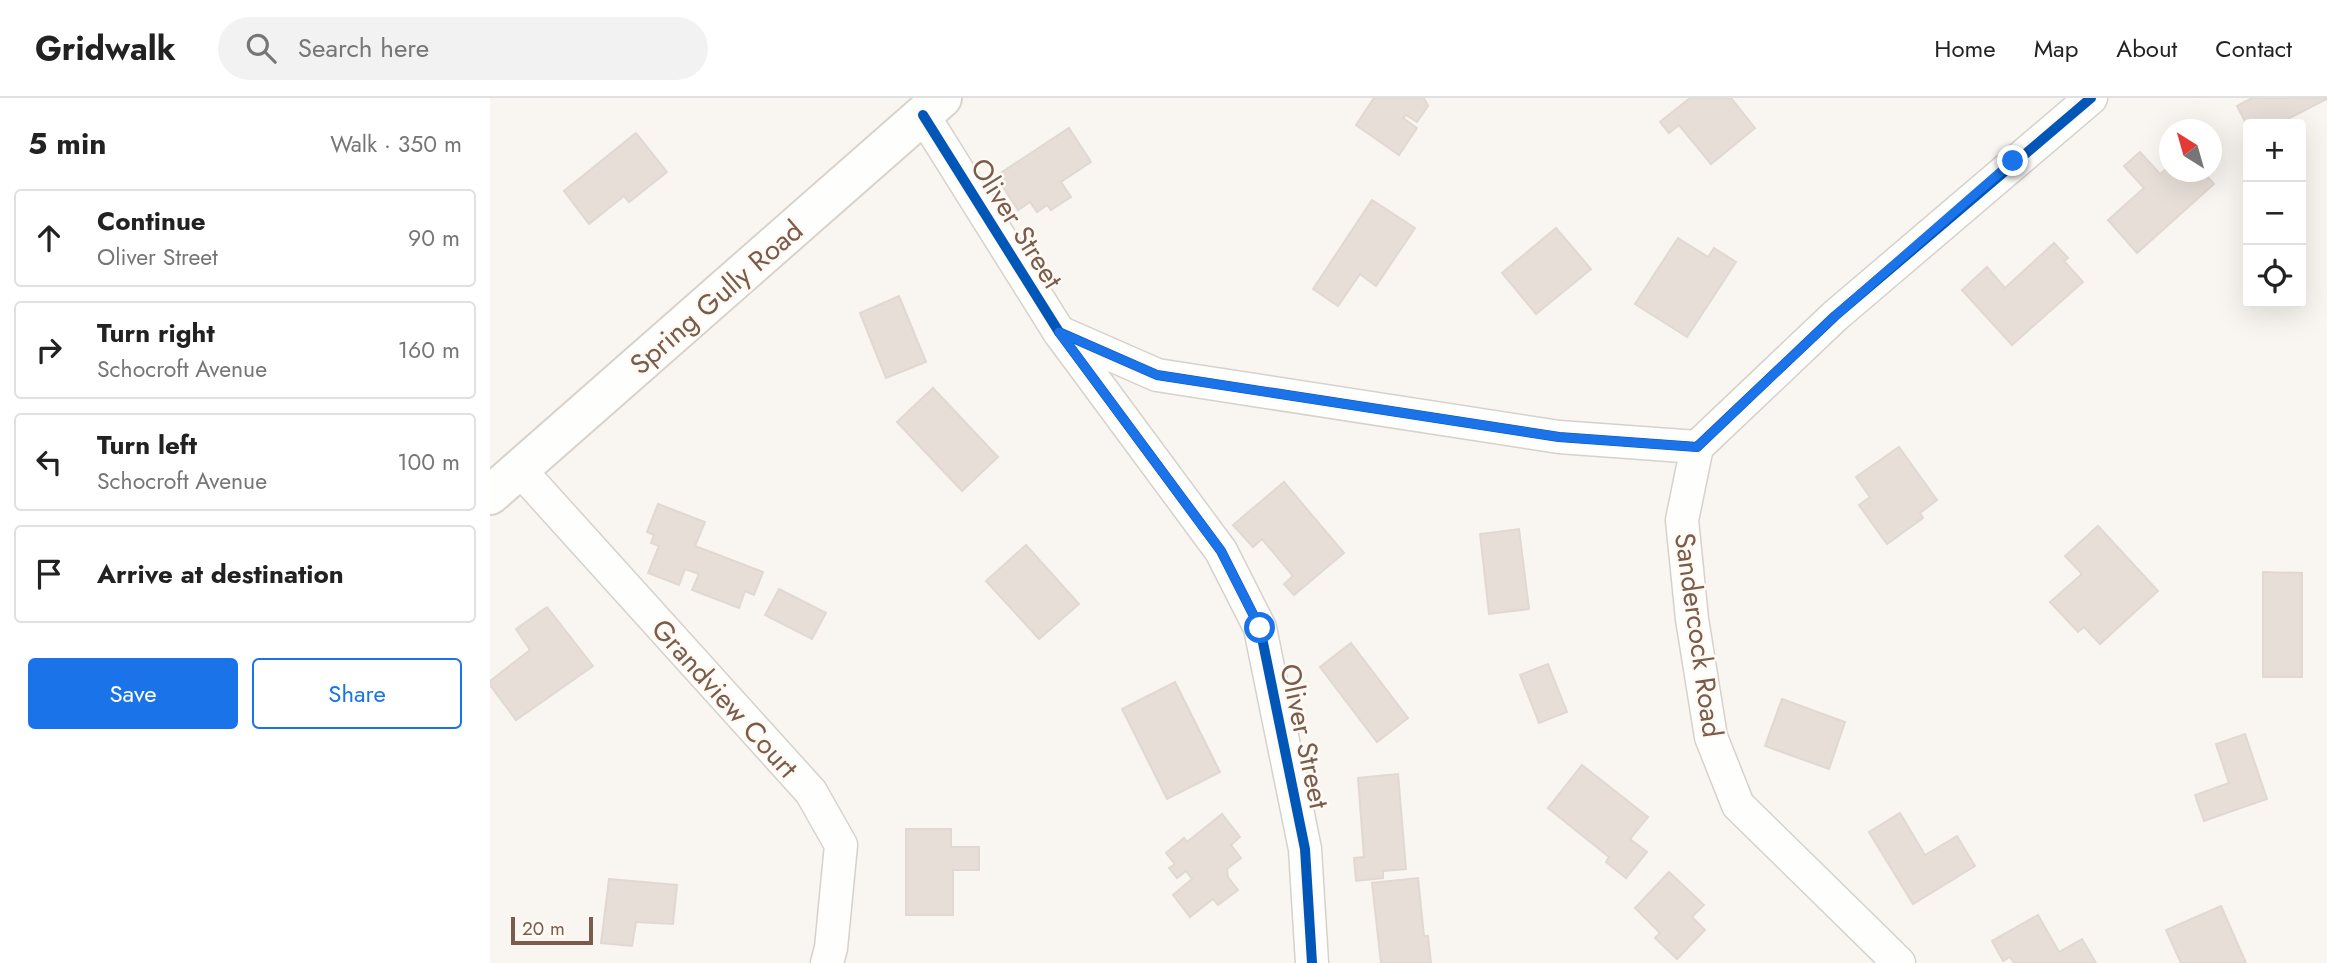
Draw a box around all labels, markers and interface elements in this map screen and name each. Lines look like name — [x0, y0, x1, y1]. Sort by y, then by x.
search box — [218, 17, 708, 80]
text: Gridwalk — [35, 25, 176, 72]
icon: search — [242, 29, 280, 67]
text: Search here — [298, 29, 429, 67]
text: Home — [1934, 31, 1996, 66]
text: Map — [2034, 31, 2078, 66]
text: About — [2116, 31, 2177, 66]
text: Contact — [2215, 31, 2292, 66]
north arrow — [2159, 119, 2222, 182]
map controls — [2243, 119, 2306, 308]
button: + — [2243, 119, 2306, 182]
text: 5 min — [28, 122, 106, 165]
text: Walk · 350 m — [330, 127, 462, 161]
route end — [1997, 145, 2028, 176]
street label: Oliver Street — [960, 150, 1073, 297]
button: − — [2243, 182, 2306, 245]
text: Continue — [97, 202, 206, 240]
street label: Spring Gully Road — [621, 211, 812, 384]
icon: ahead — [30, 219, 68, 257]
text: 90 m — [408, 221, 460, 255]
text: Oliver Street — [97, 240, 218, 274]
button: locate — [2243, 245, 2306, 308]
text: Turn right — [97, 314, 215, 352]
icon: right — [30, 331, 68, 369]
text: 160 m — [398, 333, 460, 367]
text: Schocroft Avenue — [97, 352, 267, 386]
text: Turn left — [97, 426, 197, 464]
icon: left — [30, 443, 68, 481]
text: 100 m — [397, 445, 460, 479]
text: Schocroft Avenue — [97, 464, 267, 498]
street label: Sandercock Road — [1664, 530, 1733, 740]
icon: arrive — [30, 555, 68, 593]
text: Arrive at destination — [97, 555, 344, 593]
street label: Grandview Court — [642, 610, 808, 787]
route start — [1244, 612, 1275, 643]
button: Save — [28, 658, 238, 729]
button: Share — [252, 658, 462, 729]
street label: Oliver Street — [1269, 660, 1340, 813]
scale bar — [511, 914, 593, 946]
text: 20 m — [522, 915, 565, 942]

